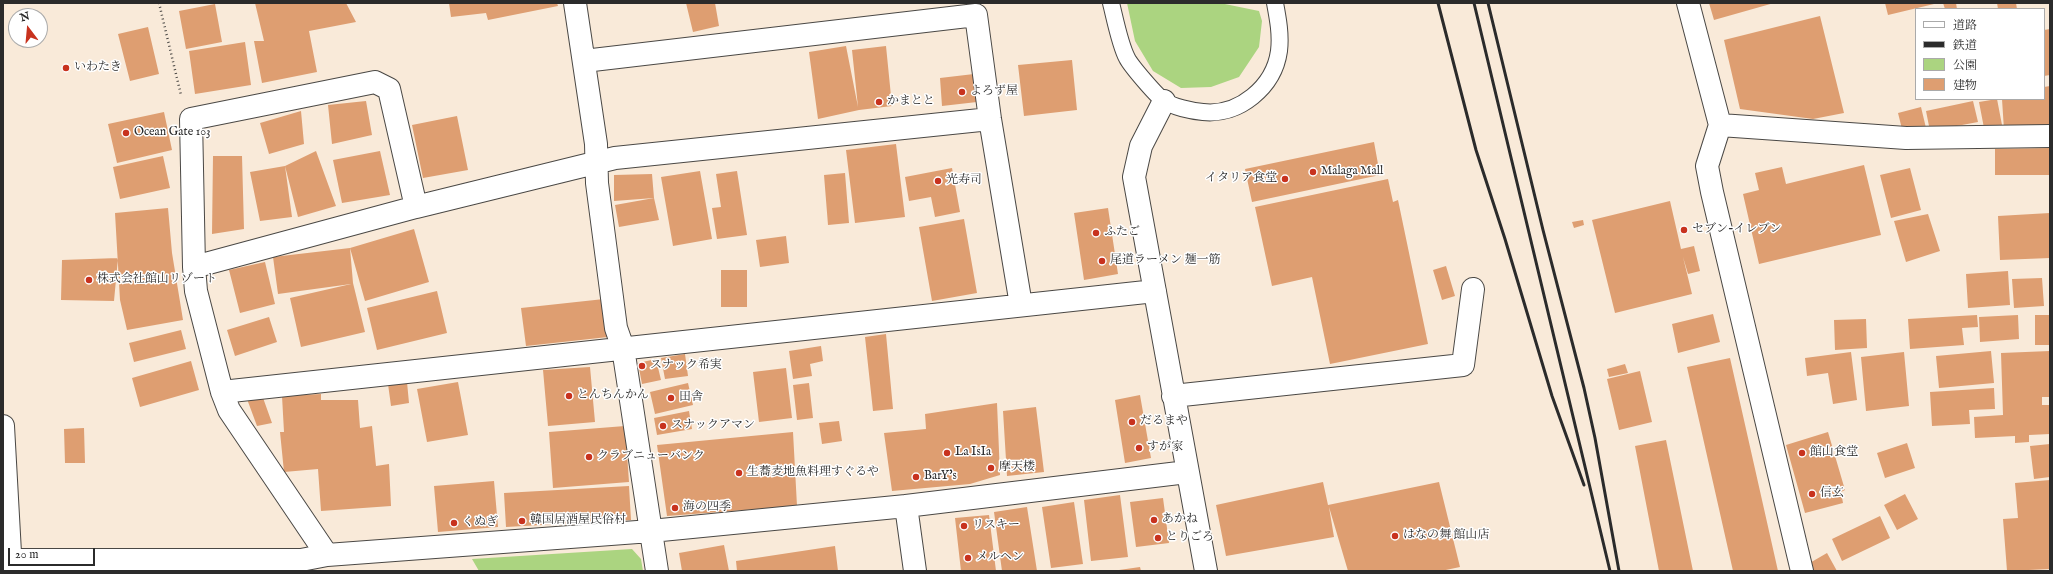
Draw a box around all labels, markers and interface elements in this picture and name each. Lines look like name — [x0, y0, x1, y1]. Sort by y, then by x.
north arrow — [8, 8, 48, 48]
legend — [1915, 8, 2045, 100]
text: N — [18, 9, 31, 25]
text: 道路 — [1953, 18, 1977, 33]
text: 鉄道 — [1953, 38, 1977, 53]
text: 公園 — [1953, 58, 1977, 73]
place label: いわたき — [74, 61, 122, 75]
marker: いわたき — [61, 63, 71, 73]
text: 建物 — [1953, 78, 1977, 93]
place label: よろず屋 — [970, 85, 1018, 99]
marker: よろず屋 — [957, 87, 967, 97]
place label: かまとと — [887, 95, 935, 109]
marker: かまとと — [874, 97, 884, 107]
place label: Ocean Gate 103 — [134, 126, 211, 140]
marker: Ocean Gate 103 — [121, 128, 131, 138]
place label: Malaga Mall — [1321, 165, 1383, 179]
marker: Malaga Mall — [1308, 167, 1318, 177]
place label: イタリア食堂 — [1205, 172, 1277, 186]
place label: 光寿司 — [946, 174, 982, 188]
marker: イタリア食堂 — [1280, 174, 1290, 184]
marker: 光寿司 — [933, 176, 943, 186]
place label: セブン-イレブン — [1692, 223, 1782, 237]
marker: セブン-イレブン — [1679, 225, 1689, 235]
place label: ふたご — [1104, 226, 1140, 240]
marker: ふたご — [1091, 228, 1101, 238]
place label: 尾道ラーメン 麺一筋 — [1110, 254, 1221, 268]
marker: 尾道ラーメン 麺一筋 — [1097, 256, 1107, 266]
place label: 株式会社館山リゾート — [97, 273, 217, 287]
marker: 株式会社館山リゾート — [84, 275, 94, 285]
place label: スナック希実 — [650, 359, 722, 373]
marker: スナック希実 — [637, 361, 647, 371]
place label: とんちんかん — [577, 389, 649, 403]
marker: とんちんかん — [564, 391, 574, 401]
place label: 田舎 — [679, 391, 703, 405]
marker: 田舎 — [666, 393, 676, 403]
place label: だるまや — [1140, 415, 1188, 429]
marker: だるまや — [1127, 417, 1137, 427]
place label: スナックアマン — [671, 419, 755, 433]
marker: スナックアマン — [658, 421, 668, 431]
place label: すが家 — [1147, 441, 1183, 455]
marker: すが家 — [1134, 443, 1144, 453]
place label: La IsIa — [955, 446, 991, 460]
place label: 館山食堂 — [1810, 446, 1858, 460]
marker: La IsIa — [942, 448, 952, 458]
marker: 館山食堂 — [1797, 448, 1807, 458]
place label: クラブニューバンク — [597, 450, 705, 464]
marker: クラブニューバンク — [584, 452, 594, 462]
place label: 摩天楼 — [999, 461, 1035, 475]
marker: 摩天楼 — [986, 463, 996, 473]
place label: 生蕎麦地魚料理すぐるや — [747, 466, 879, 480]
marker: 生蕎麦地魚料理すぐるや — [734, 468, 744, 478]
place label: BarY's — [924, 470, 957, 484]
marker: BarY's — [911, 472, 921, 482]
place label: 信玄 — [1820, 487, 1844, 501]
marker: 信玄 — [1807, 489, 1817, 499]
place label: 海の四季 — [683, 501, 731, 515]
marker: 海の四季 — [670, 503, 680, 513]
place label: あかね — [1162, 513, 1198, 527]
place label: 韓国居酒屋民俗村 — [530, 514, 626, 528]
marker: あかね — [1149, 515, 1159, 525]
place label: くぬぎ — [462, 516, 498, 530]
marker: 韓国居酒屋民俗村 — [517, 516, 527, 526]
marker: くぬぎ — [449, 518, 459, 528]
place label: リスキー — [972, 519, 1020, 533]
marker: リスキー — [959, 521, 969, 531]
place label: はなの舞 館山店 — [1403, 529, 1490, 543]
place label: とりごろ — [1166, 531, 1214, 545]
marker: はなの舞 館山店 — [1390, 531, 1400, 541]
marker: とりごろ — [1153, 533, 1163, 543]
scale bar — [10, 540, 97, 566]
text: 20 m — [15, 547, 38, 562]
place label: メルヘン — [976, 551, 1024, 565]
marker: メルヘン — [963, 553, 973, 563]

